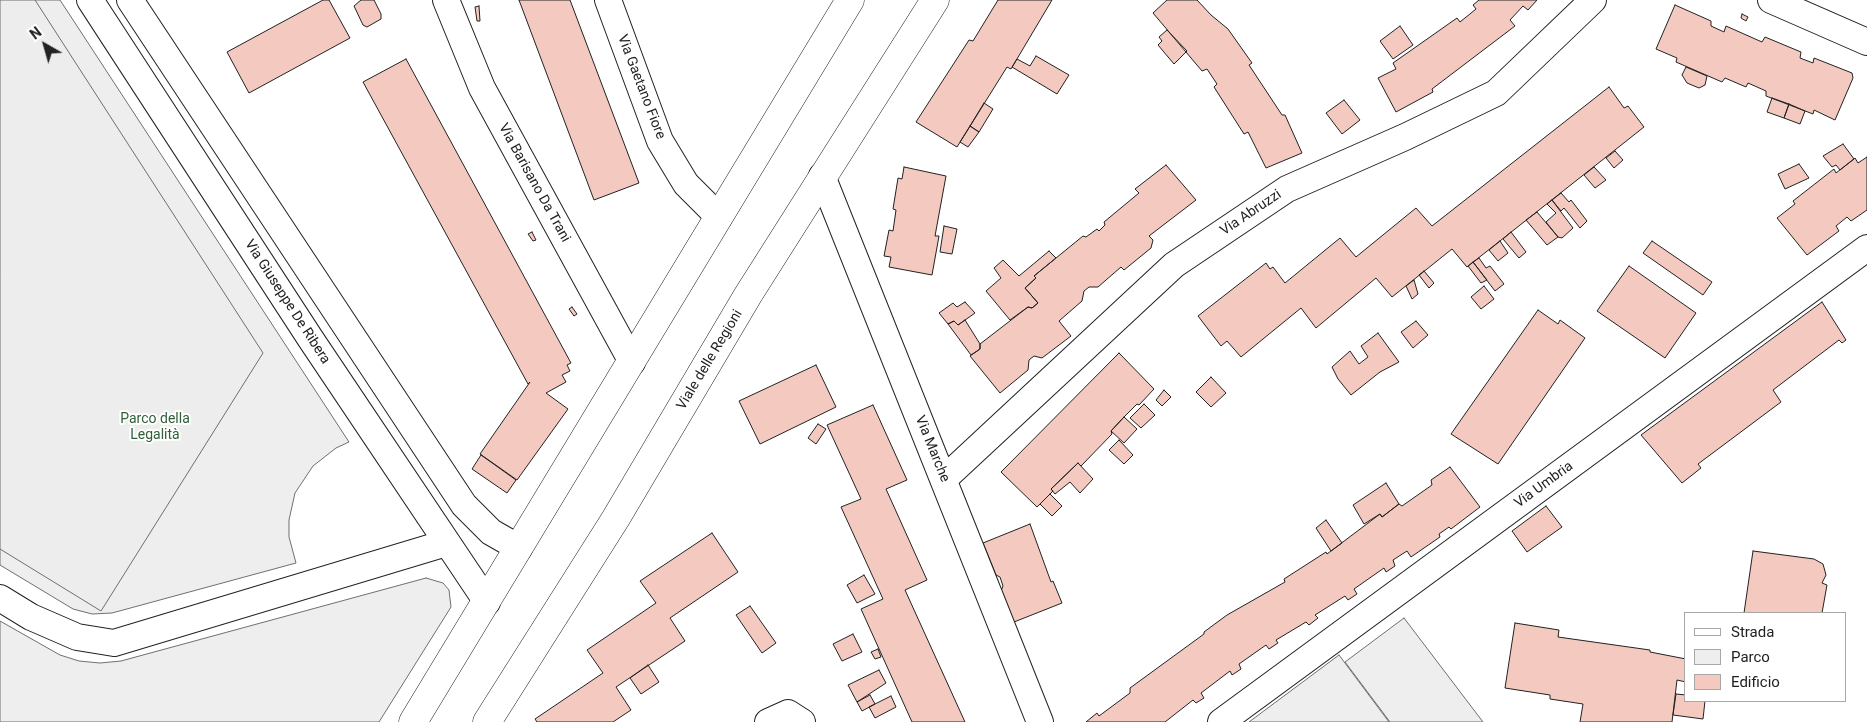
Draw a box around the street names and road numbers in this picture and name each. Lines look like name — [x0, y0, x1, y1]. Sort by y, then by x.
street label: Via Gaetano Fiore — [613, 32, 669, 142]
street label: Via Barisano Da Trani — [494, 121, 574, 245]
street label: Via Abruzzi — [1217, 186, 1285, 240]
street label: Via Giuseppe De Ribera — [241, 237, 333, 367]
street label: Viale delle Regioni — [674, 307, 746, 413]
street label: Via Marche — [911, 413, 953, 485]
street label: Via Umbria — [1511, 458, 1577, 512]

